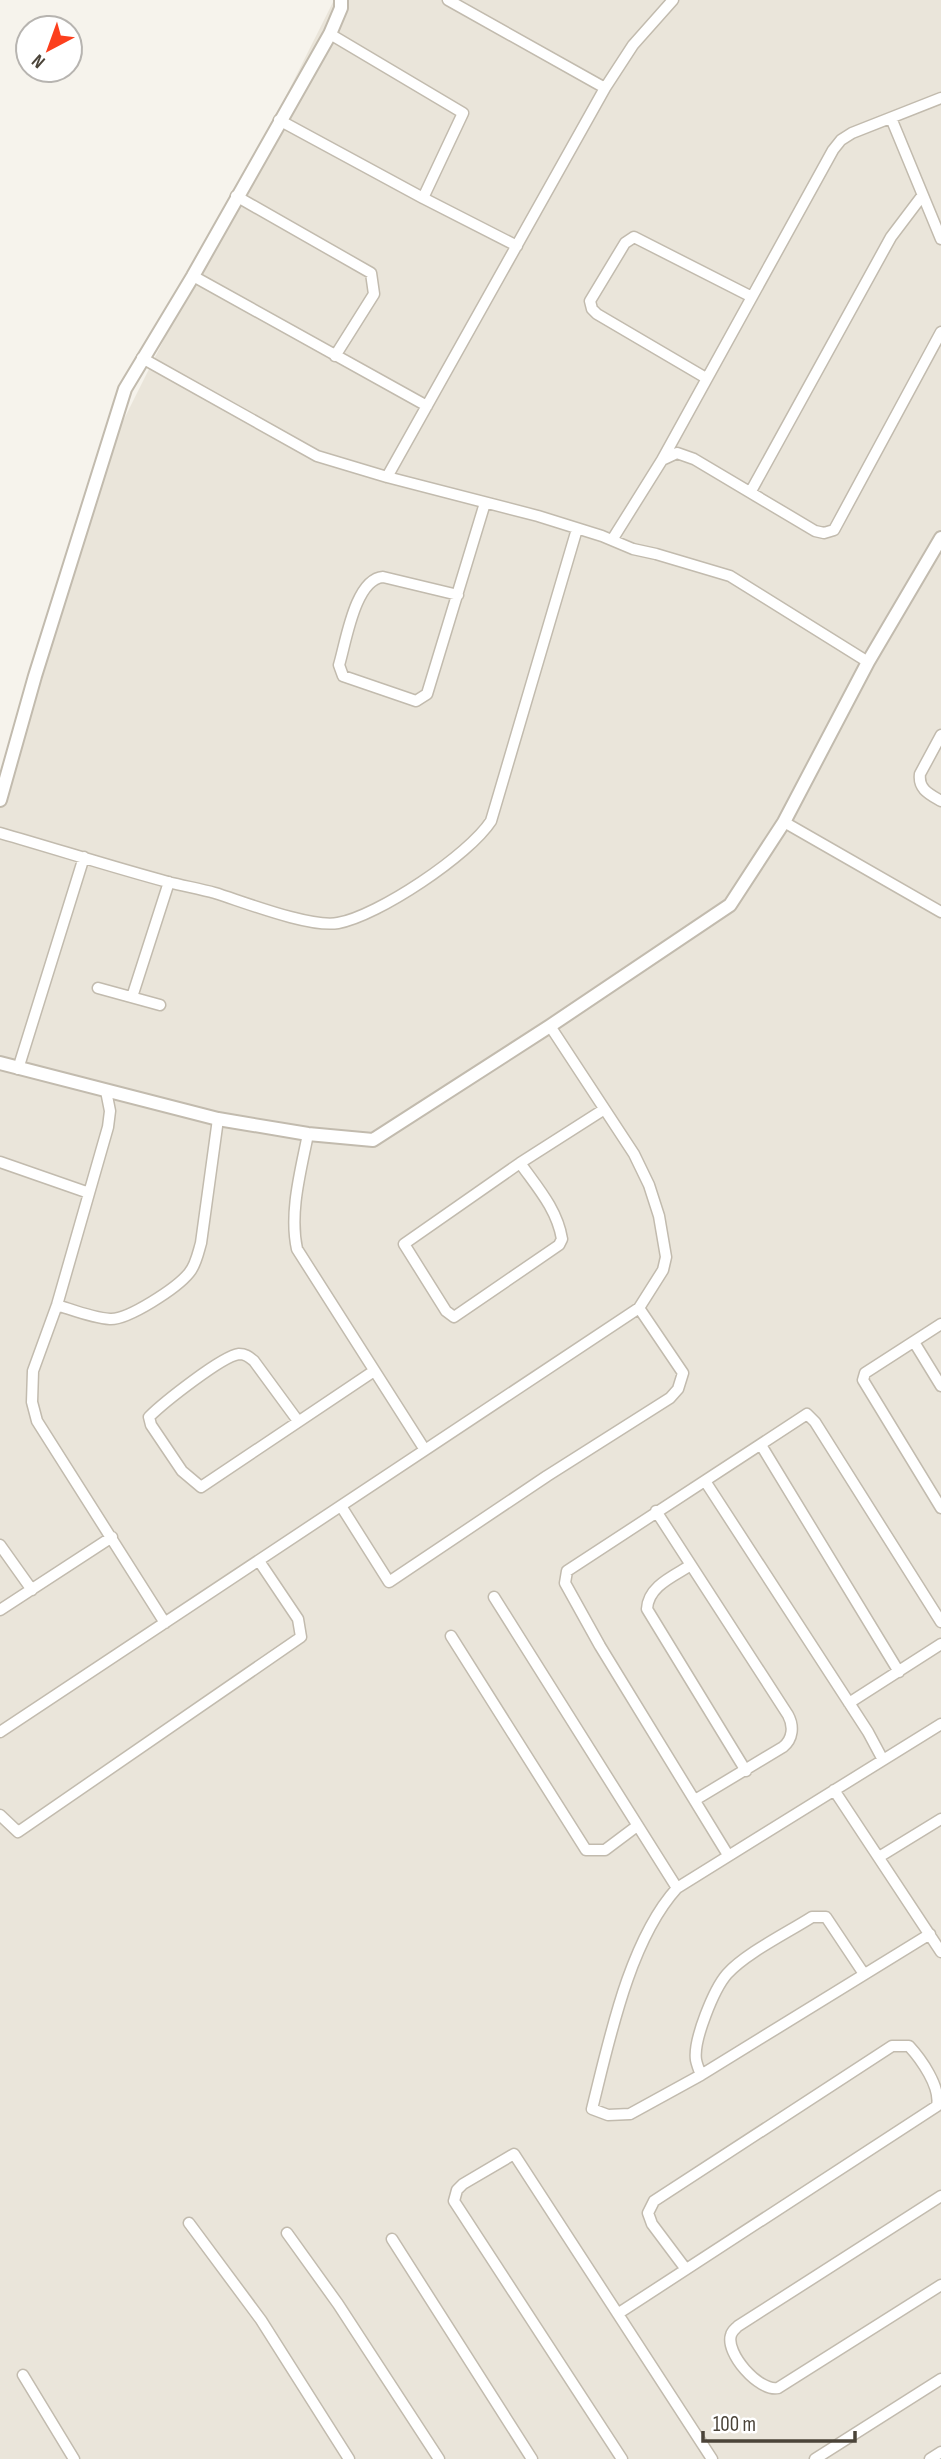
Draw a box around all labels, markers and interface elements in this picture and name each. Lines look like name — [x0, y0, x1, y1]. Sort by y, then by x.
north arrow — [14, 14, 84, 84]
text: N — [27, 49, 50, 73]
scale bar — [703, 2400, 855, 2444]
text: 100 m — [713, 2412, 756, 2437]

